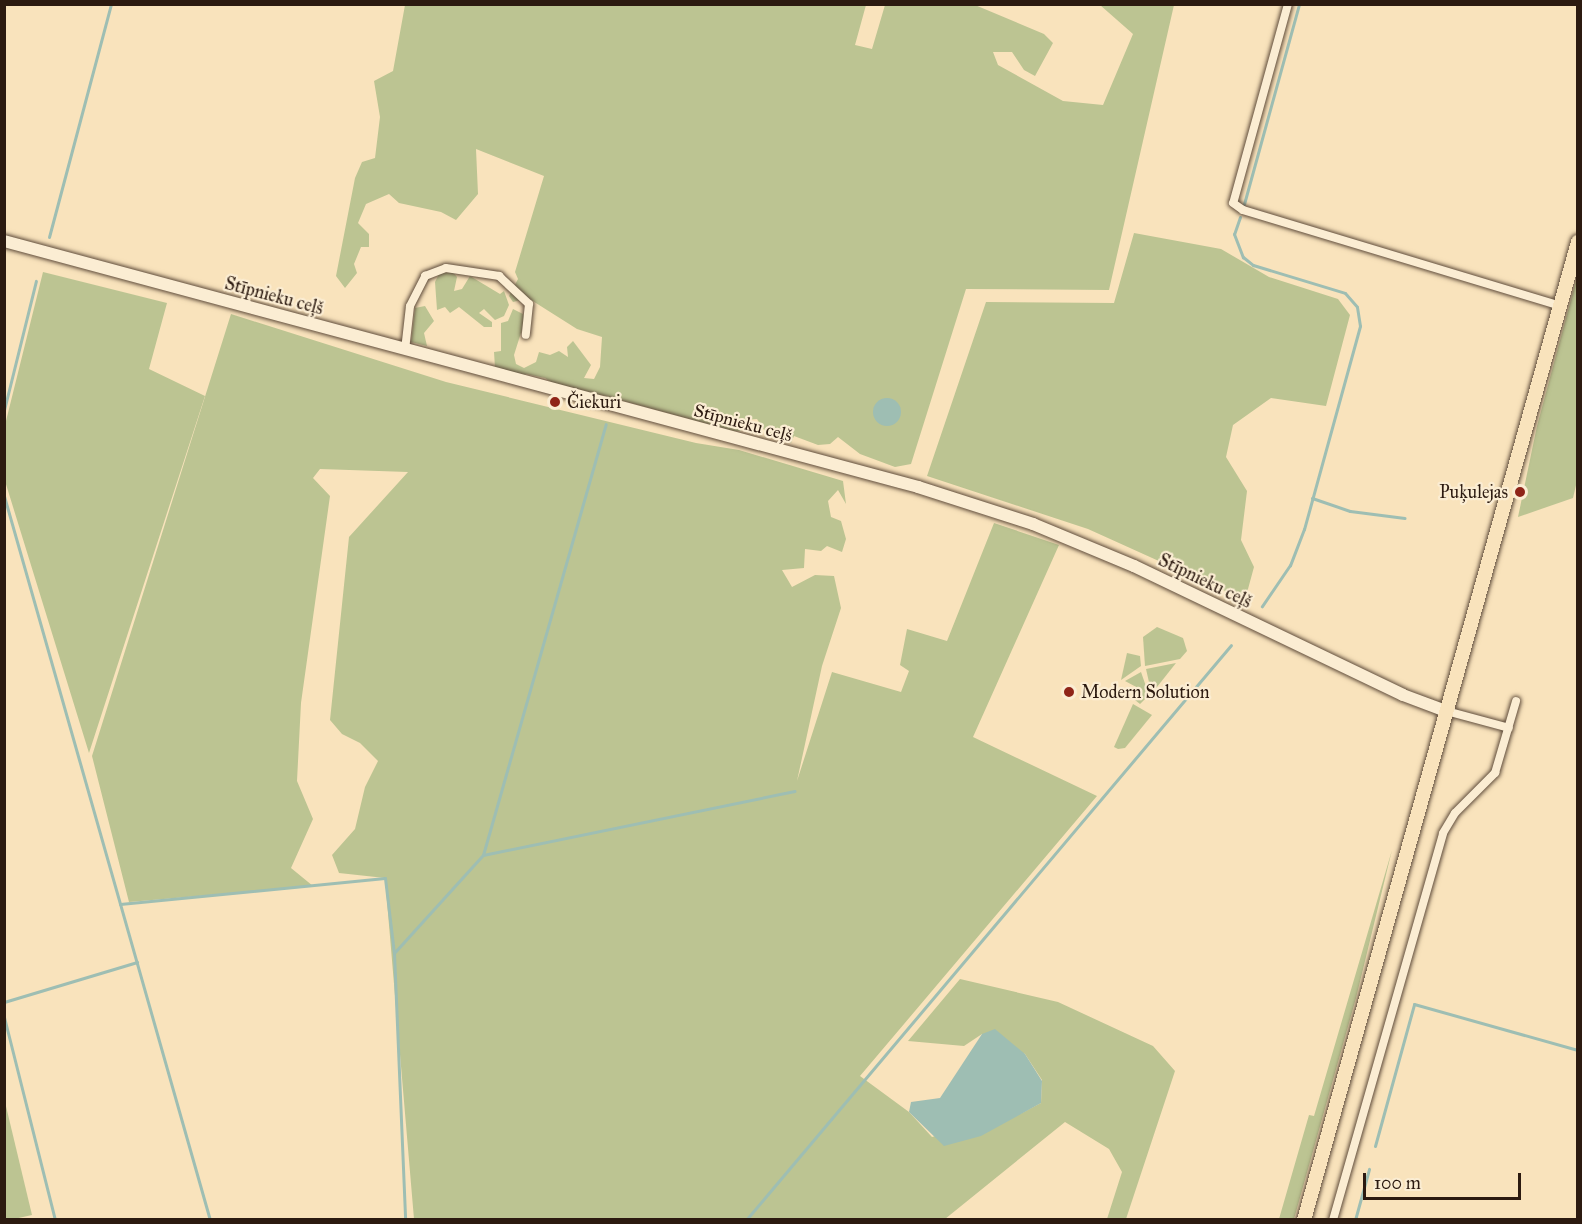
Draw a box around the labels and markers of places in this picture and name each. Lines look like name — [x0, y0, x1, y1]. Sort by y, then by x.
place label: Čiekuri — [567, 391, 621, 413]
marker: Čiekuri — [548, 395, 562, 409]
place label: Puķulejas — [1439, 481, 1508, 503]
marker: Puķulejas — [1513, 485, 1527, 499]
place label: Modern Solution — [1081, 681, 1209, 703]
marker: Modern Solution — [1062, 685, 1076, 699]

